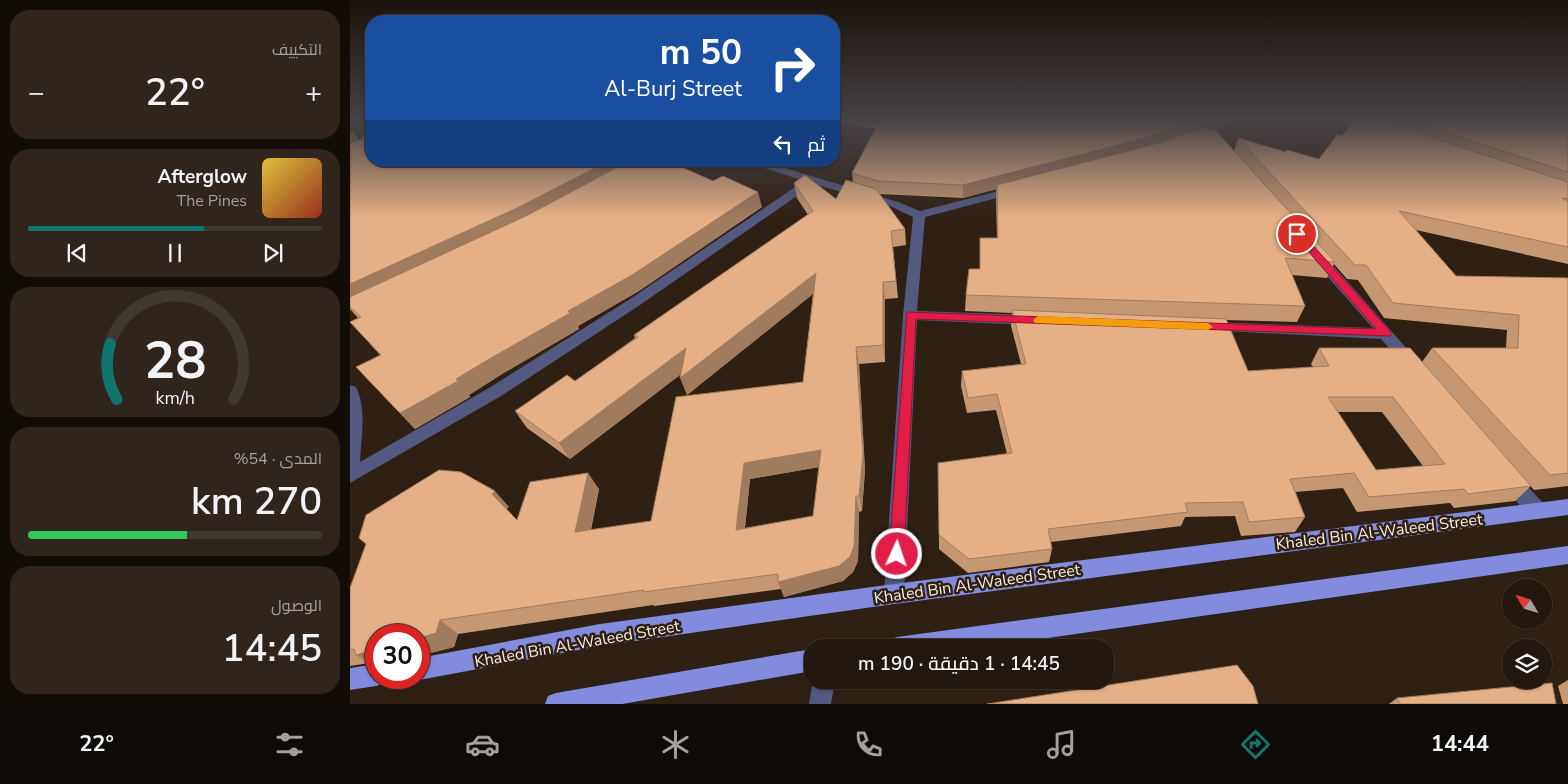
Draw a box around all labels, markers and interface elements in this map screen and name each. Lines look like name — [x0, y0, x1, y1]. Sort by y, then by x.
text: 50 m — [660, 29, 742, 76]
icon: right — [760, 35, 825, 100]
text: التكييف — [272, 39, 322, 61]
text: 22° — [145, 67, 205, 118]
text: − — [28, 74, 45, 112]
text: + — [305, 74, 322, 112]
text: Al-Burj Street — [604, 74, 742, 104]
icon: left — [769, 130, 797, 158]
text: ثم — [807, 132, 825, 158]
text: Afterglow — [157, 164, 247, 190]
text: The Pines — [177, 190, 247, 212]
pin — [1276, 213, 1318, 255]
icon: arrive — [1283, 220, 1311, 248]
icon: previous — [63, 239, 91, 267]
icon: pause — [161, 239, 189, 267]
icon: next — [259, 239, 287, 267]
text: 28 — [144, 325, 206, 396]
text: km/h — [155, 386, 195, 410]
text: المدى · 54% — [234, 448, 322, 470]
text: 270 km — [191, 476, 322, 527]
street label: Khaled Bin Al-Waleed Street — [1274, 508, 1484, 556]
position arrow — [870, 527, 922, 579]
street label: Khaled Bin Al-Waleed Street — [873, 559, 1082, 609]
north arrow — [1502, 579, 1552, 629]
map controls — [1502, 579, 1552, 689]
text: الوصول — [271, 595, 322, 617]
street label: Khaled Bin Al-Waleed Street — [473, 615, 682, 673]
text: 14:45 — [222, 623, 322, 674]
speed limit sign: 30 — [365, 624, 430, 689]
button: layers — [1502, 639, 1552, 689]
text: 14:45 · 1 دقيقة · 190 m — [858, 651, 1060, 677]
icon: filters — [272, 727, 307, 762]
icon: car — [465, 727, 500, 762]
icon: climate — [658, 727, 693, 762]
icon: phone — [851, 727, 886, 762]
icon: music — [1044, 727, 1079, 762]
icon: directions — [1238, 727, 1273, 762]
text: 22° — [79, 729, 114, 759]
text: 14:44 — [1431, 729, 1489, 759]

